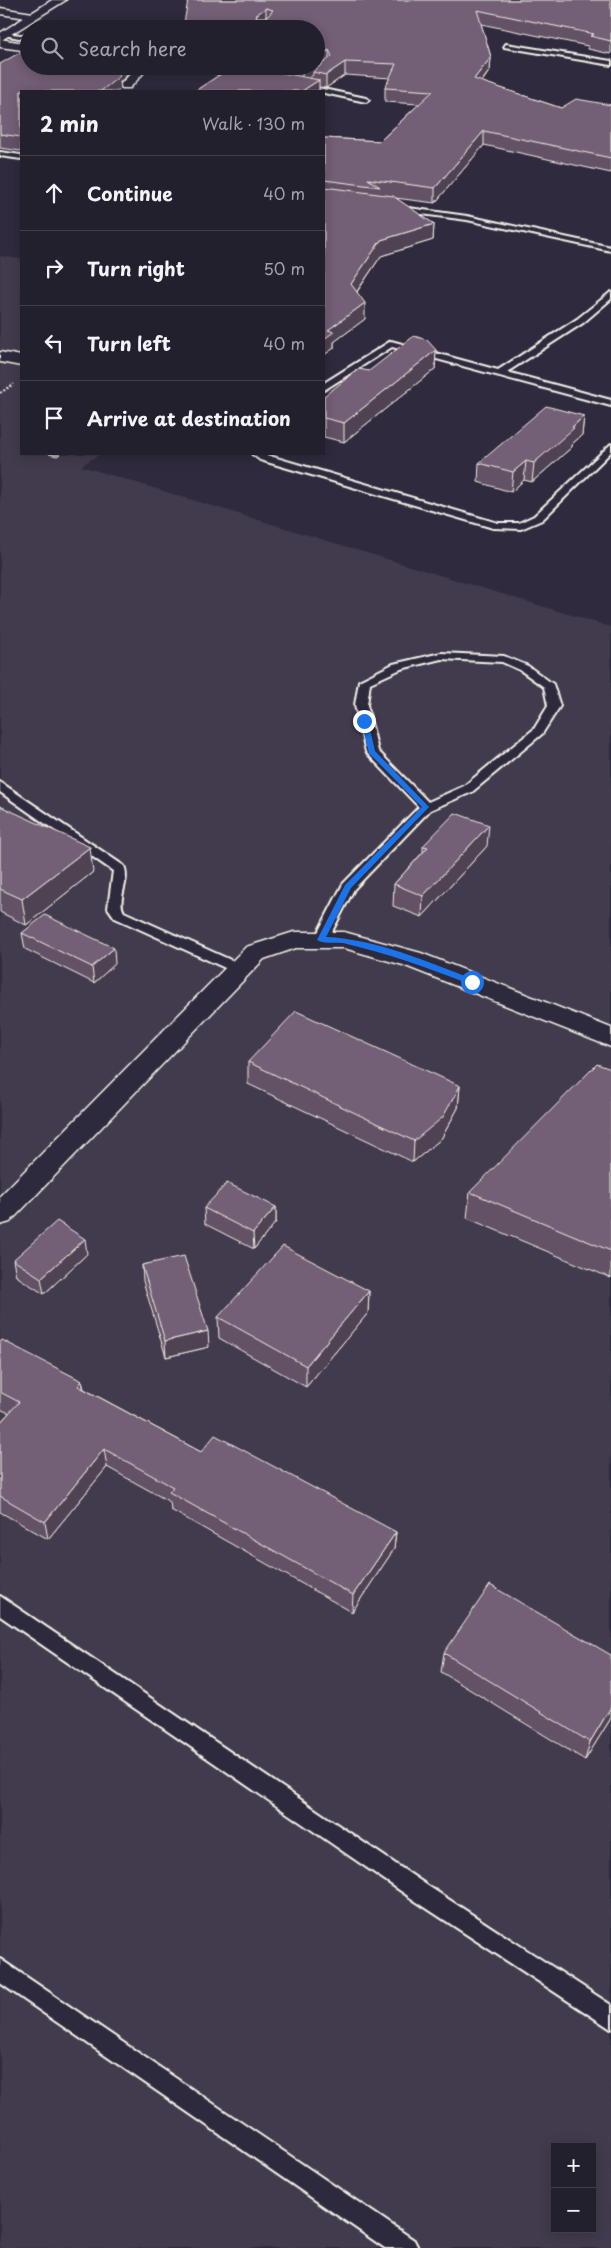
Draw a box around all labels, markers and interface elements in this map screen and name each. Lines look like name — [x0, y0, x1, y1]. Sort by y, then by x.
search box — [20, 20, 325, 75]
icon: search — [38, 34, 66, 62]
text: Search here — [78, 34, 187, 62]
text: 2 min — [40, 107, 99, 139]
text: Walk · 130 m — [202, 111, 305, 135]
icon: ahead — [40, 179, 68, 207]
text: Continue — [87, 179, 173, 207]
text: 40 m — [263, 181, 305, 205]
icon: right — [40, 254, 68, 282]
text: Turn right — [87, 254, 185, 282]
text: 50 m — [264, 256, 305, 280]
icon: left — [40, 329, 68, 357]
text: Turn left — [87, 329, 171, 357]
text: 40 m — [263, 331, 305, 355]
icon: arrive — [40, 404, 68, 432]
text: Arrive at destination — [87, 404, 291, 432]
route end — [353, 710, 376, 733]
route start — [461, 971, 484, 994]
map controls — [551, 2143, 596, 2233]
button: + — [551, 2143, 596, 2188]
button: − — [551, 2188, 596, 2233]

